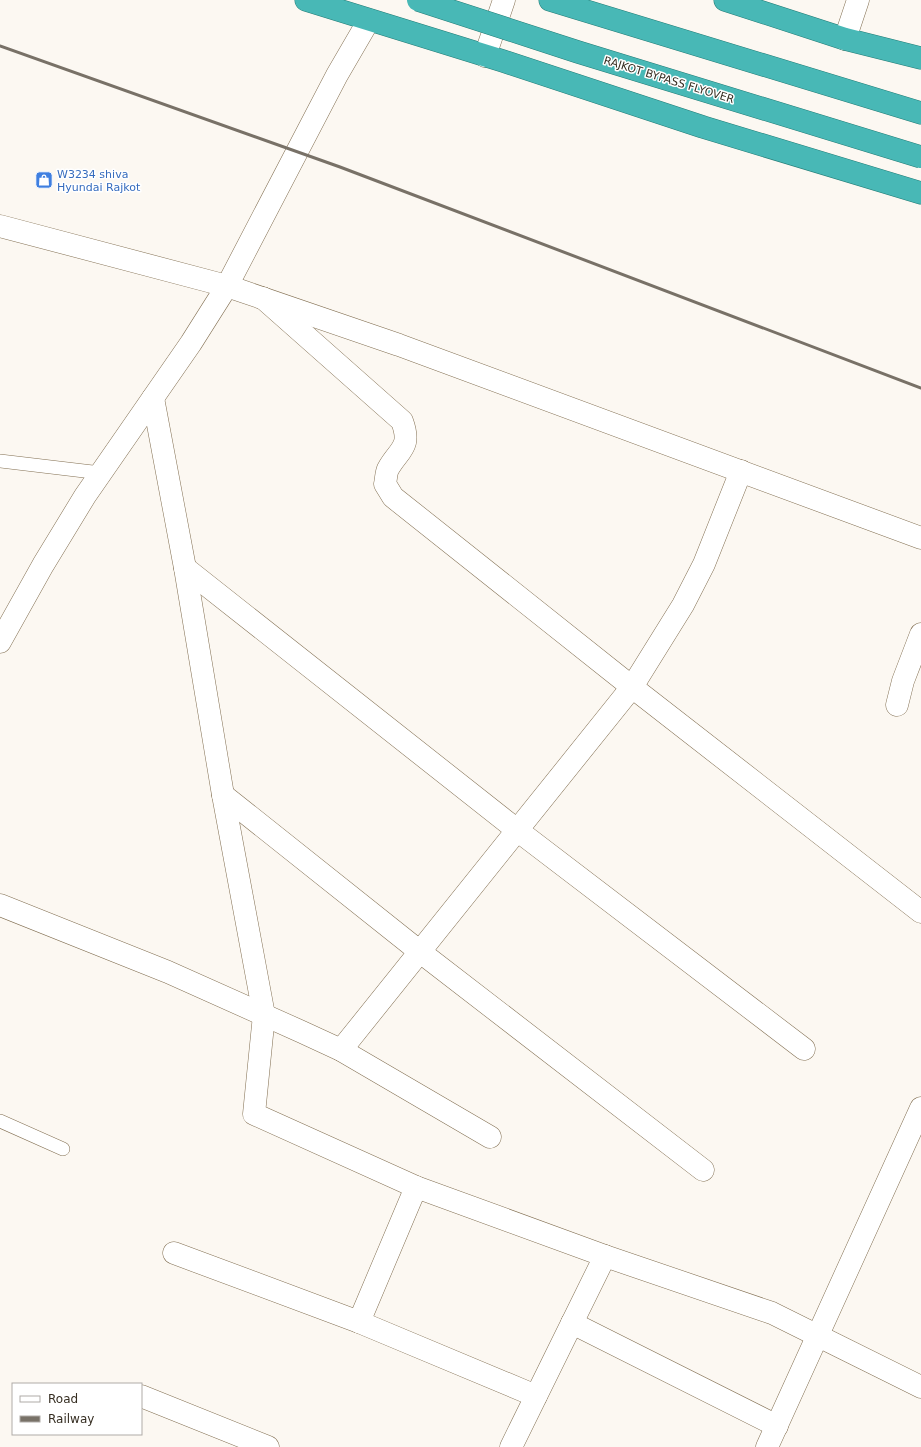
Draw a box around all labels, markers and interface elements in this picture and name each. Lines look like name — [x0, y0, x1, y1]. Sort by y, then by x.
street label: RAJKOT BYPASS FLYOVER — [602, 54, 736, 106]
place label: W3234 shiva Hyundai Rajkot — [57, 168, 141, 194]
shop icon: W3234 shiva Hyundai Rajkot — [34, 170, 54, 190]
legend — [12, 1383, 142, 1435]
text: Road — [48, 1392, 78, 1406]
text: Railway — [48, 1412, 94, 1426]

